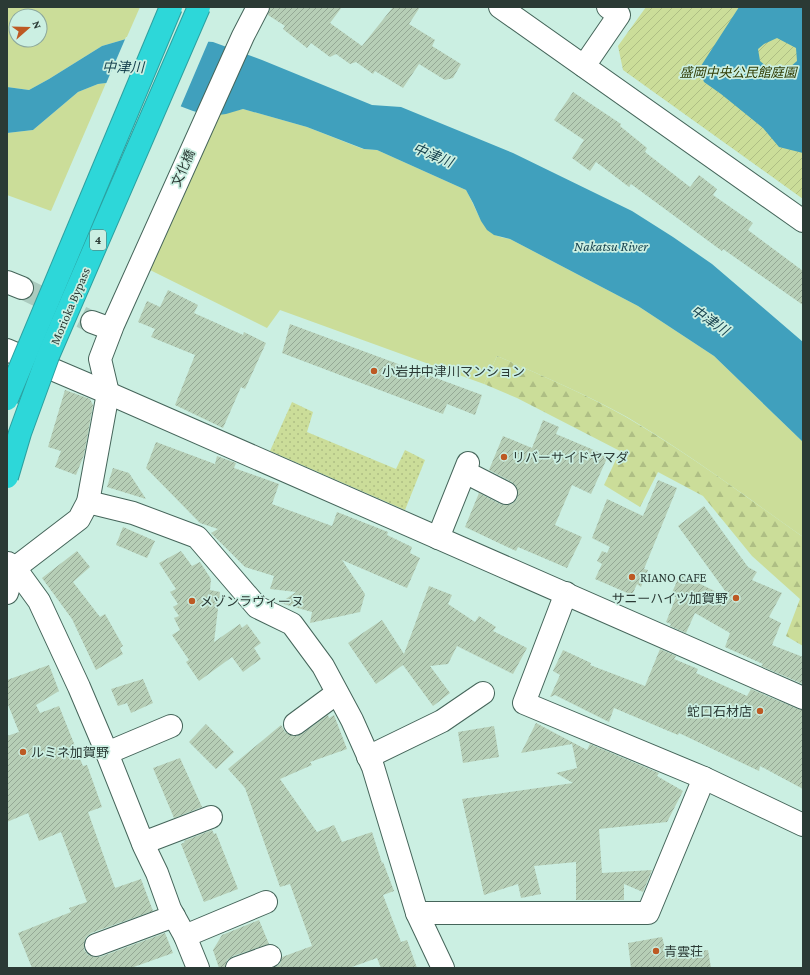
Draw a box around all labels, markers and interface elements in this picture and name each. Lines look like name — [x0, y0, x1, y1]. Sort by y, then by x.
north arrow — [8, 8, 48, 48]
text: N — [30, 19, 44, 31]
water label: 中津川 — [102, 59, 146, 75]
park label: 盛岡中央公民館庭園 — [679, 65, 798, 80]
water label: 中津川 — [411, 140, 457, 171]
street label: 文化橋 — [168, 147, 198, 189]
road number: 4 — [90, 230, 106, 250]
water label: Nakatsu River — [574, 238, 649, 254]
street label: Morioka Bypass — [47, 265, 93, 347]
water label: 中津川 — [688, 302, 734, 339]
place label: 小岩井中津川マンション — [382, 364, 525, 379]
marker: 小岩井中津川マンション — [369, 366, 379, 376]
place label: リバーサイドヤマダ — [512, 450, 629, 465]
marker: リバーサイドヤマダ — [499, 452, 509, 462]
place label: RIANO CAFE — [640, 570, 707, 585]
marker: RIANO CAFE — [627, 572, 637, 582]
place label: サニーハイツ加賀野 — [612, 591, 728, 606]
marker: サニーハイツ加賀野 — [731, 593, 741, 603]
place label: メゾンラヴィーヌ — [200, 594, 304, 609]
marker: メゾンラヴィーヌ — [187, 596, 197, 606]
place label: 蛇口石材店 — [687, 704, 752, 719]
marker: 蛇口石材店 — [755, 706, 765, 716]
place label: ルミネ加賀野 — [31, 745, 109, 760]
marker: ルミネ加賀野 — [18, 747, 28, 757]
place label: 青雲荘 — [664, 944, 703, 959]
marker: 青雲荘 — [651, 946, 661, 956]

